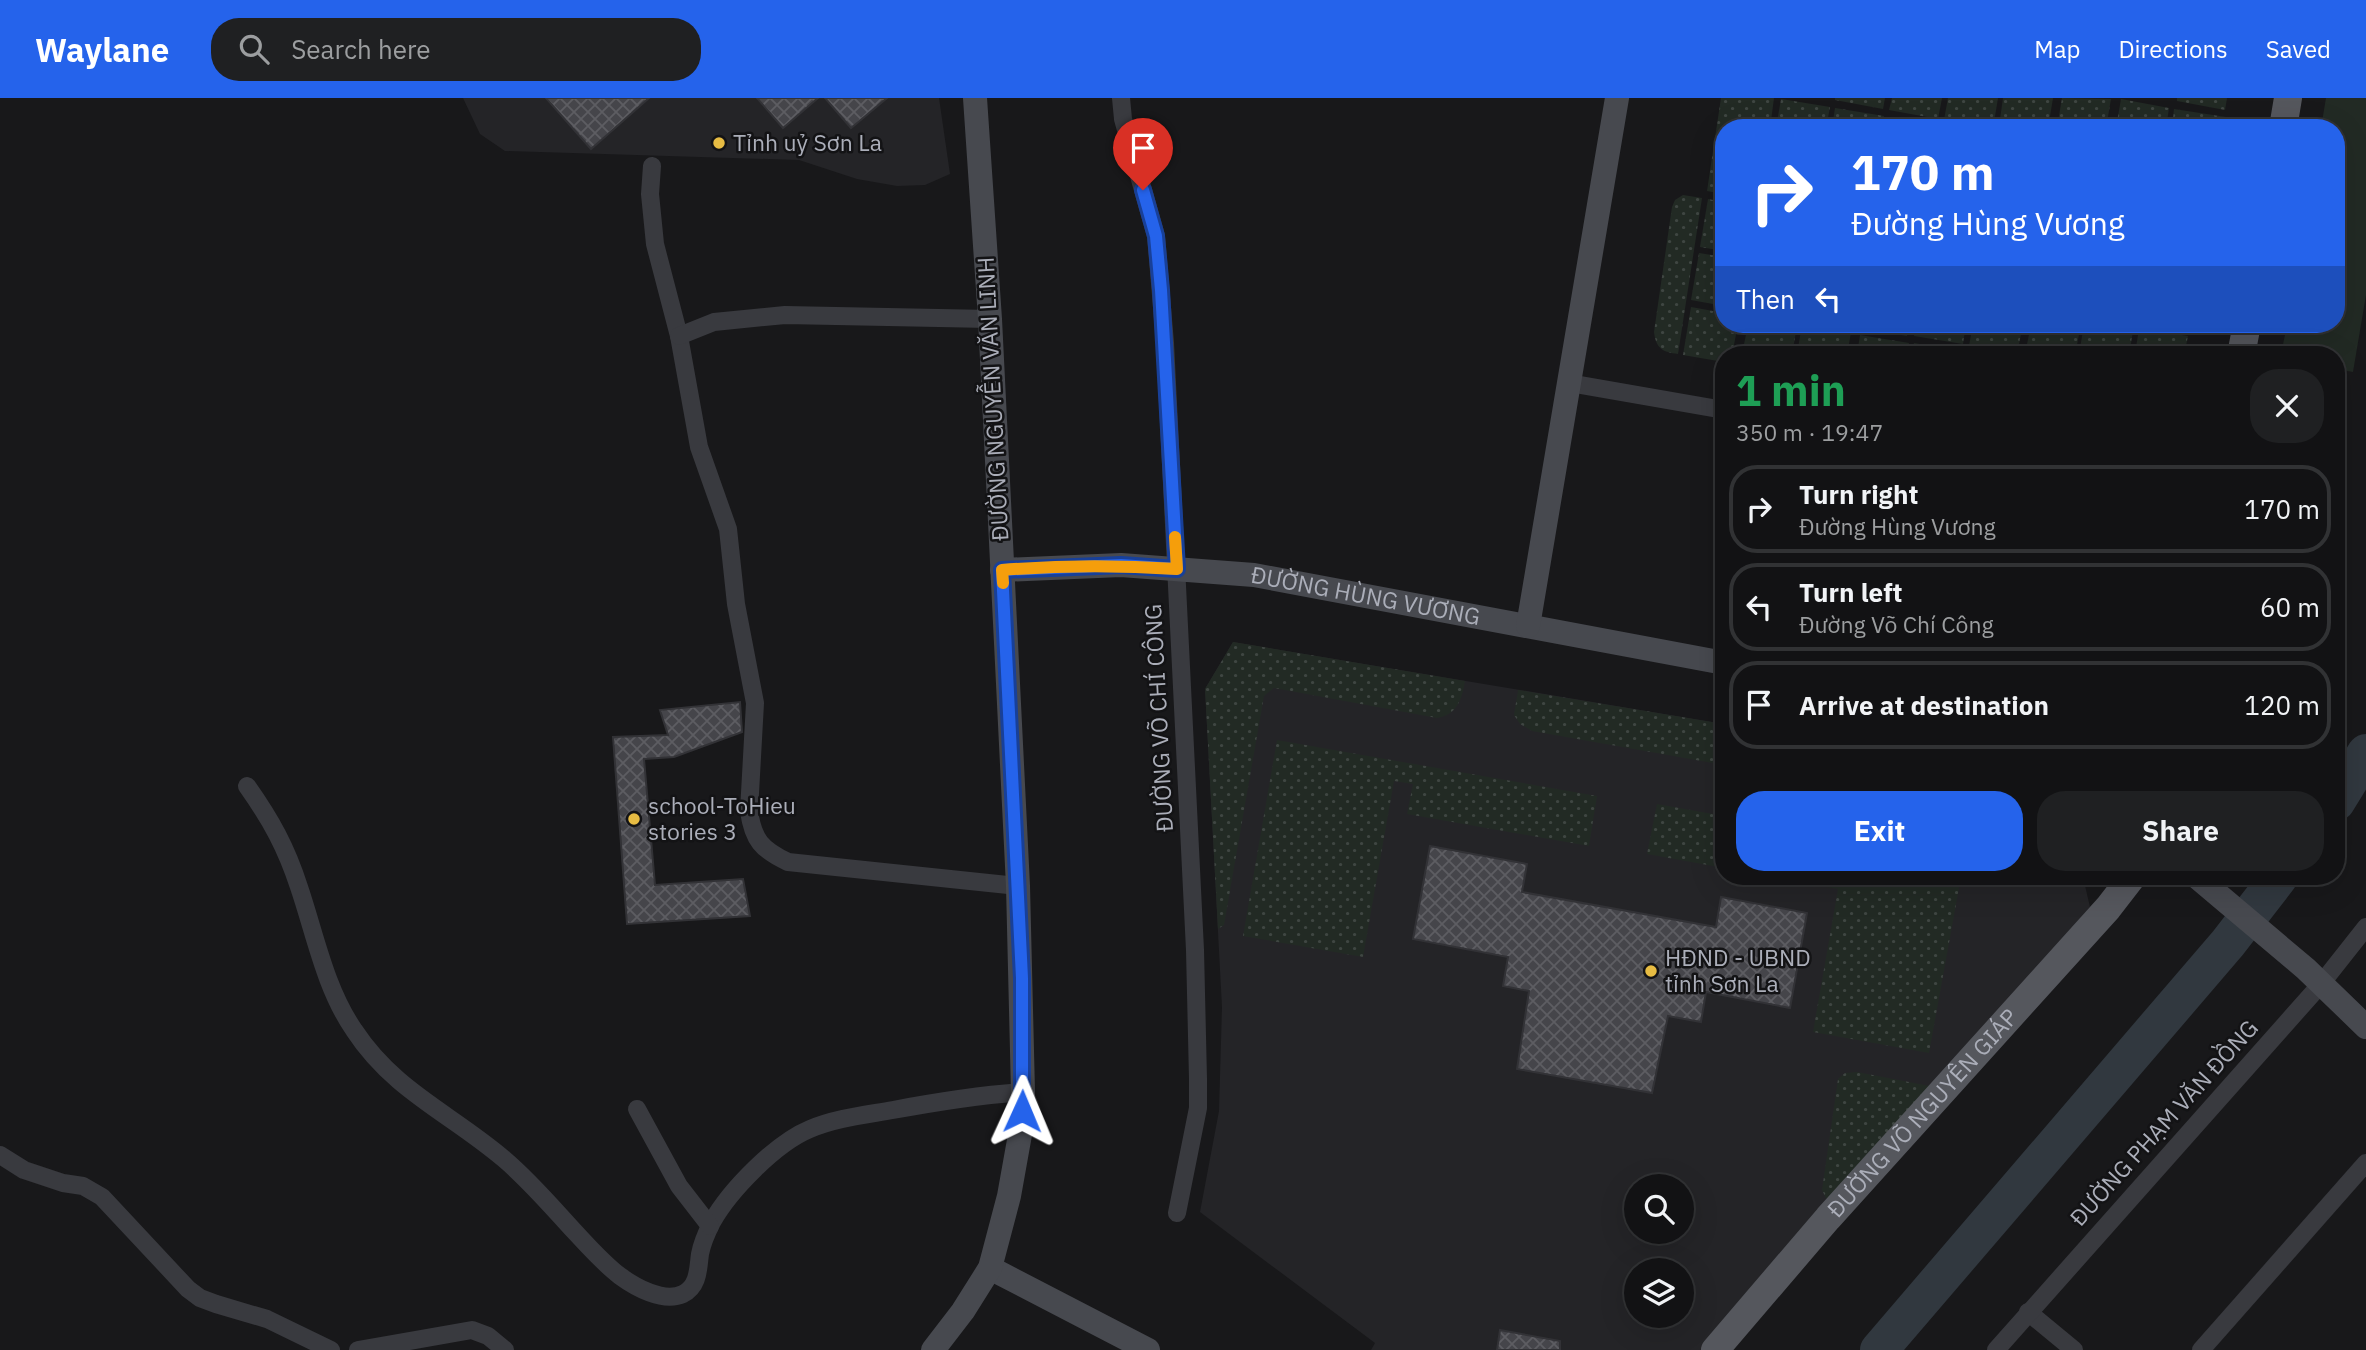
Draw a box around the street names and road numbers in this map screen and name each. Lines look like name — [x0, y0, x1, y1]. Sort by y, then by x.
street label: ĐƯỜNG NGUYỄN VĂN LINH — [969, 256, 1014, 542]
street label: ĐƯỜNG HÙNG VƯƠNG — [1249, 559, 1483, 631]
street label: ĐƯỜNG VÕ CHÍ CÔNG — [1137, 603, 1179, 833]
street label: ĐƯỜNG VÕ NGUYÊN GIÁP — [1820, 1002, 2024, 1223]
street label: ĐƯỜNG PHẠM VĂN ĐỒNG — [2062, 1012, 2264, 1232]

